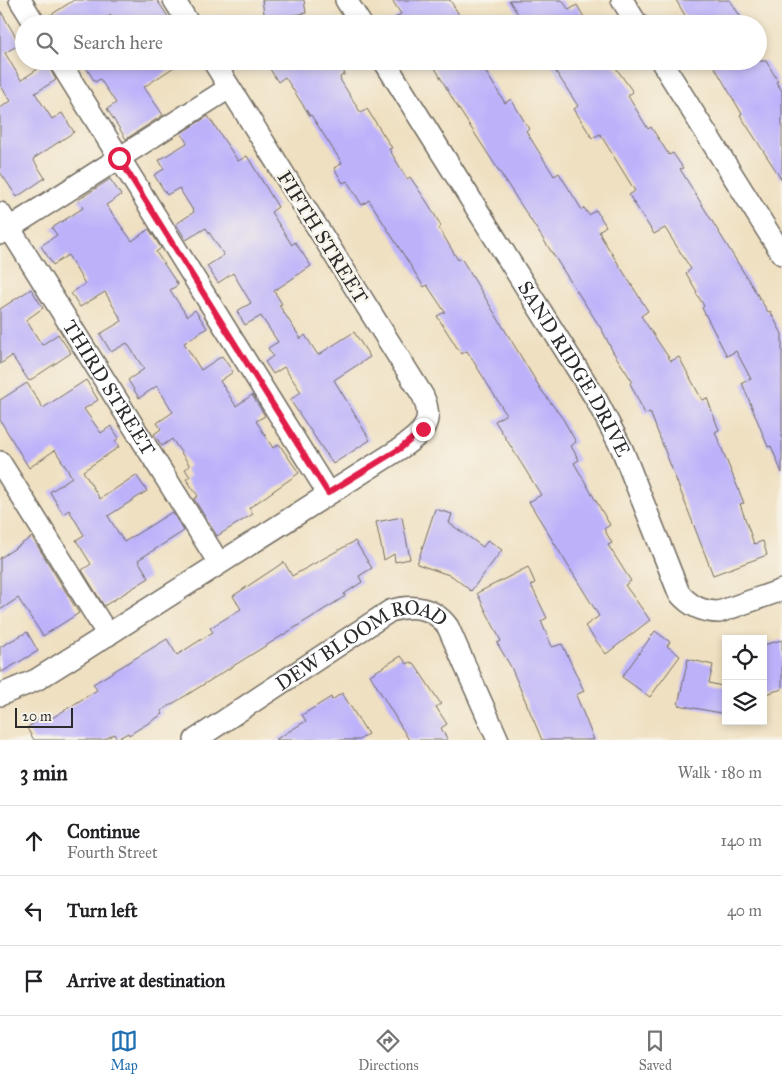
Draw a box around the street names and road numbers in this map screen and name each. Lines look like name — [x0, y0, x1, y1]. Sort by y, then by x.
street label: FIFTH STREET — [273, 166, 374, 308]
street label: SAND RIDGE DRIVE — [513, 276, 636, 461]
street label: THIRD STREET — [58, 315, 161, 460]
street label: DEW BLOOM ROAD — [271, 595, 452, 695]

